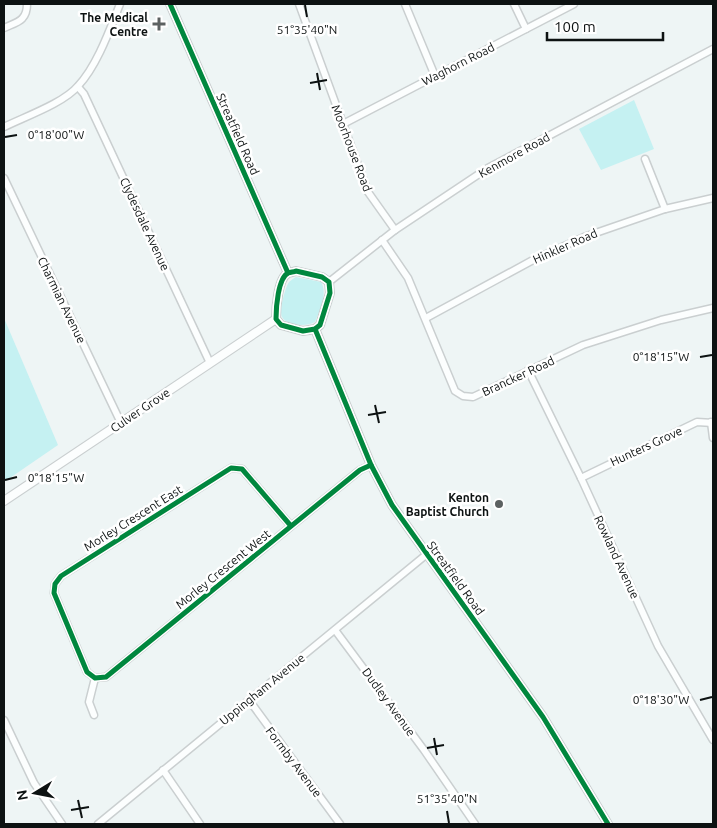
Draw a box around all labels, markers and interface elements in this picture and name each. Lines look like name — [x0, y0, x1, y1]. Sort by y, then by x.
scale bar — [547, 10, 663, 42]
place label: The Medical Centre — [80, 11, 148, 38]
marker: The Medical Centre — [152, 17, 166, 31]
text: 100 m — [554, 18, 596, 35]
text: 51°35'40"N — [277, 23, 337, 36]
street label: Waghorn Road — [420, 40, 496, 88]
street label: Streatfield Road — [214, 91, 262, 177]
street label: Moorhouse Road — [329, 103, 375, 193]
text: 0°18'00"W — [28, 128, 84, 141]
street label: Kenmore Road — [476, 130, 552, 180]
street label: Clydesdale Avenue — [118, 175, 172, 273]
street label: Hinkler Road — [531, 226, 599, 266]
street label: Charmian Avenue — [35, 255, 89, 345]
text: 0°18'15"W — [633, 350, 689, 363]
street label: Brancker Road — [480, 354, 556, 398]
street label: Culver Grove — [108, 385, 172, 435]
street label: Hunters Grove — [608, 424, 684, 468]
text: 0°18'15"W — [28, 471, 84, 484]
street label: Morley Crescent East — [82, 482, 185, 554]
place label: Kenton Baptist Church — [406, 491, 489, 518]
marker: Kenton Baptist Church — [493, 498, 505, 510]
street label: Rowland Avenue — [592, 513, 642, 601]
street label: Morley Crescent West — [173, 527, 273, 611]
street label: Streatfield Road — [425, 539, 487, 617]
street label: Uppingham Avenue — [217, 651, 307, 727]
street label: Dudley Avenue — [360, 665, 418, 739]
text: 0°18'30"W — [633, 693, 689, 706]
street label: Formby Avenue — [263, 724, 325, 800]
north arrow — [10, 768, 60, 818]
text: N — [13, 789, 31, 802]
text: 51°35'40"N — [417, 792, 477, 805]

